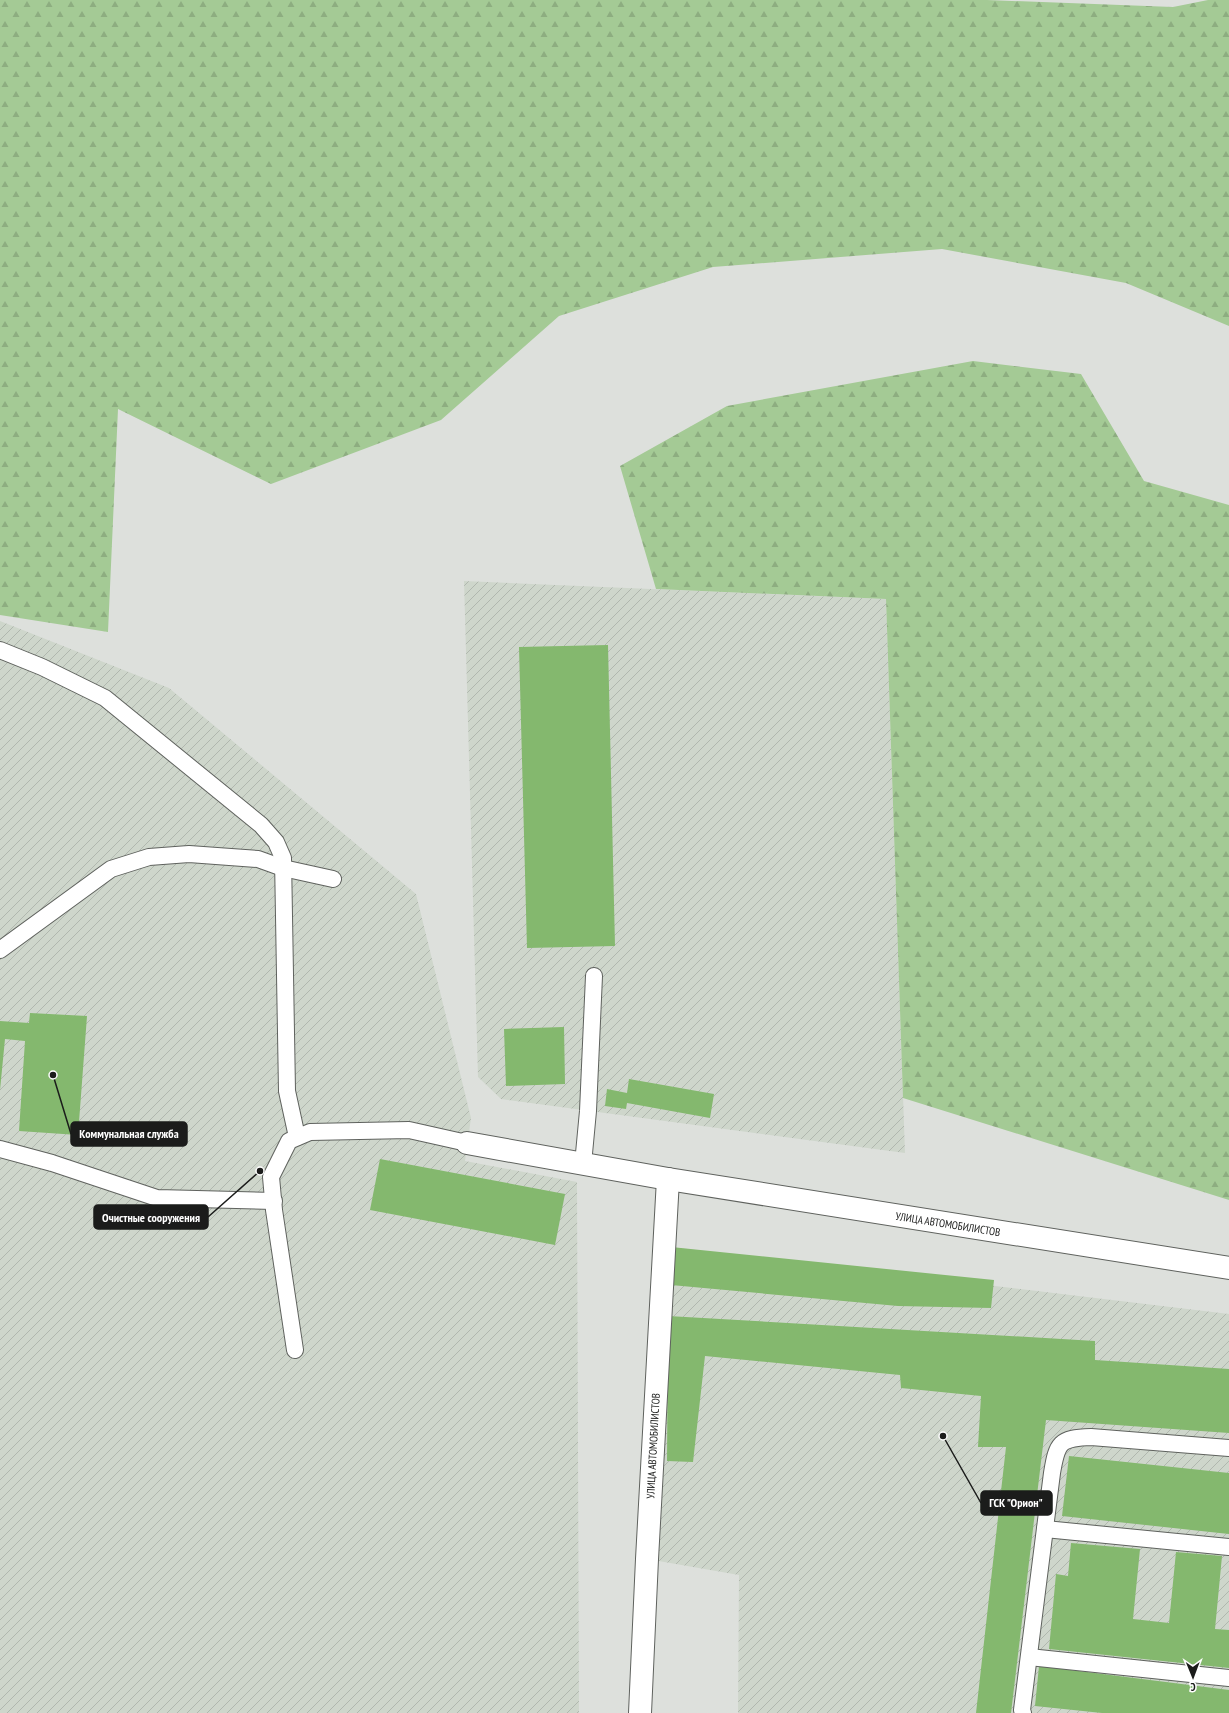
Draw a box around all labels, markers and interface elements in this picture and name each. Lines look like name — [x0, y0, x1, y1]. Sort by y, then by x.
callout: Коммунальная служба — [71, 1122, 187, 1146]
text: Коммунальная служба — [79, 1126, 179, 1141]
callout: Очистные сооружения — [94, 1205, 208, 1229]
street label: УЛИЦА АВТОМОБИЛИСТОВ — [895, 1209, 1001, 1239]
text: Очистные сооружения — [102, 1210, 200, 1225]
street label: УЛИЦА АВТОМОБИЛИСТОВ — [643, 1393, 663, 1499]
callout: ГСК "Орион" — [981, 1491, 1052, 1515]
text: ГСК "Орион" — [989, 1495, 1043, 1510]
north arrow — [1173, 1657, 1213, 1697]
text: С — [1191, 1680, 1196, 1694]

